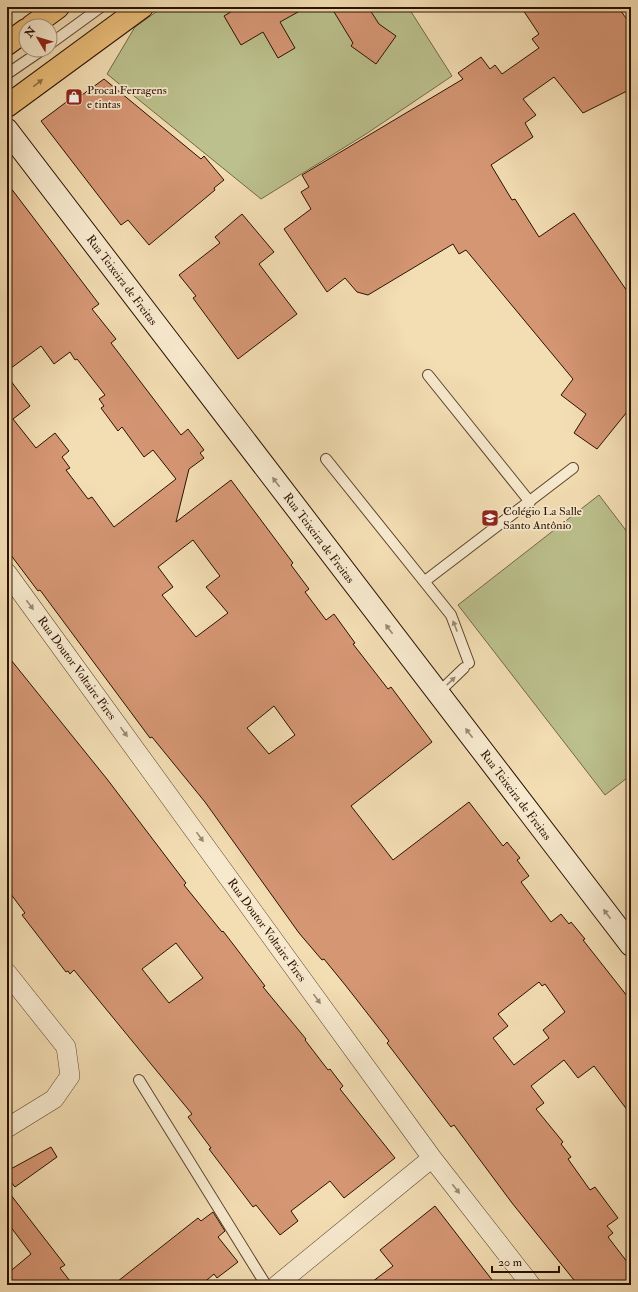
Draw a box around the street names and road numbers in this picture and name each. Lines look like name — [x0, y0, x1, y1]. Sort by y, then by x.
street label: Rua Teixeira de Freitas — [83, 232, 160, 328]
street label: Rua Teixeira de Freitas — [280, 490, 357, 586]
street label: Rua Doutor Voltaire Pires — [34, 614, 119, 723]
street label: Rua Teixeira de Freitas — [477, 747, 554, 843]
street label: Rua Doutor Voltaire Pires — [224, 876, 309, 985]

